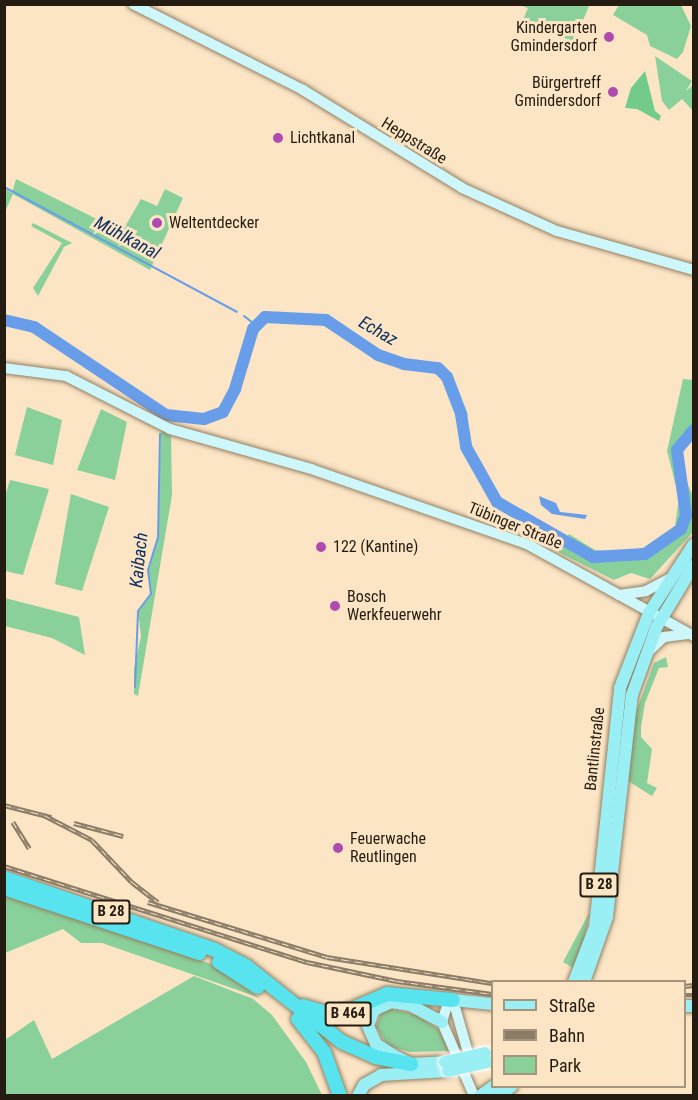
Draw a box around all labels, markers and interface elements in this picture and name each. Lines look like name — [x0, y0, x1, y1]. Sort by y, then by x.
place label: Kindergarten Gmindersdorf — [510, 18, 597, 56]
marker: Kindergarten Gmindersdorf — [602, 30, 616, 44]
place label: Bürgertreff Gmindersdorf — [514, 73, 601, 111]
marker: Bürgertreff Gmindersdorf — [606, 85, 620, 99]
street label: Heppstraße — [378, 113, 450, 169]
place label: Lichtkanal — [290, 128, 355, 148]
marker: Lichtkanal — [271, 131, 285, 145]
water label: Mühlkanal — [91, 212, 163, 264]
place label: Weltentdecker — [169, 213, 259, 233]
marker: Weltentdecker — [150, 216, 164, 230]
water label: Echaz — [355, 311, 401, 351]
street label: Tübinger Straße — [465, 498, 565, 554]
water label: Kaibach — [125, 531, 153, 589]
place label: 122 (Kantine) — [333, 537, 418, 557]
marker: 122 (Kantine) — [314, 540, 328, 554]
place label: Bosch Werkfeuerwehr — [347, 587, 442, 625]
marker: Bosch Werkfeuerwehr — [328, 599, 342, 613]
street label: Bantlinstraße — [581, 706, 609, 792]
place label: Feuerwache Reutlingen — [350, 829, 426, 867]
marker: Feuerwache Reutlingen — [331, 841, 345, 855]
road number: B 28 — [578, 873, 620, 897]
road number: B 28 — [90, 900, 132, 924]
legend — [491, 980, 686, 1088]
text: Straße — [549, 995, 595, 1016]
road number: B 464 — [324, 1002, 372, 1026]
text: Bahn — [549, 1025, 585, 1046]
text: Park — [549, 1055, 581, 1076]

